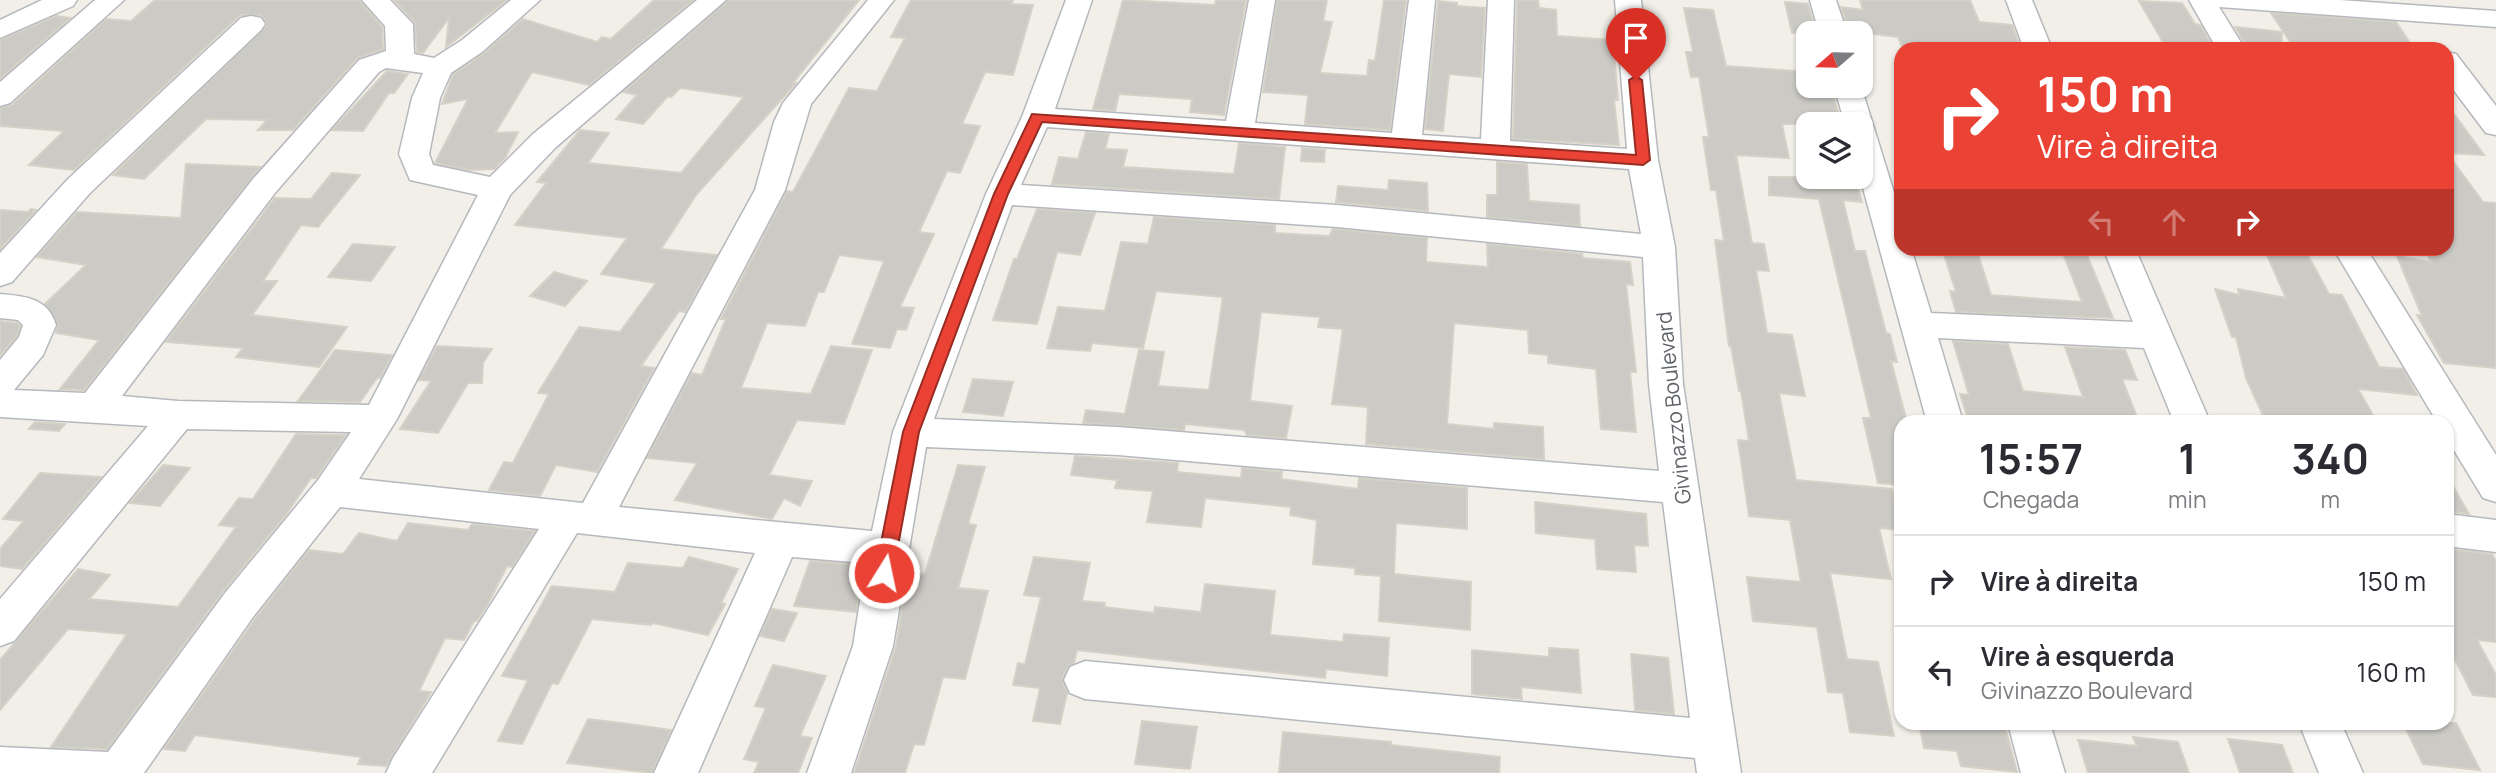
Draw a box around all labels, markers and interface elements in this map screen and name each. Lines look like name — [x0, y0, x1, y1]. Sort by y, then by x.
pin — [1606, 8, 1666, 80]
icon: arrive — [1617, 19, 1655, 57]
north arrow — [1796, 21, 1872, 98]
map controls — [1796, 21, 1873, 189]
text: 150 m — [2037, 60, 2173, 127]
icon: right — [1922, 70, 2013, 161]
button: layers — [1796, 112, 1873, 189]
text: Vire à direita — [2037, 124, 2218, 168]
icon: left — [2082, 203, 2120, 241]
icon: ahead — [2155, 203, 2193, 241]
icon: right — [2228, 203, 2266, 241]
street label: Givinazzo Boulevard — [1649, 310, 1697, 506]
text: 15:57 — [1979, 429, 2083, 487]
text: 1 — [2178, 429, 2197, 487]
text: 340 — [2292, 429, 2369, 487]
text: Chegada — [1983, 483, 2079, 515]
text: min — [2168, 483, 2207, 515]
text: m — [2321, 483, 2340, 515]
position arrow — [847, 536, 921, 610]
icon: right — [1922, 562, 1960, 600]
text: Vire à direita — [1981, 563, 2138, 599]
text: 150 m — [2358, 563, 2426, 599]
text: Vire à esquerda — [1981, 638, 2174, 674]
icon: left — [1922, 653, 1960, 691]
text: 160 m — [2357, 654, 2426, 690]
text: Givinazzo Boulevard — [1981, 674, 2193, 706]

